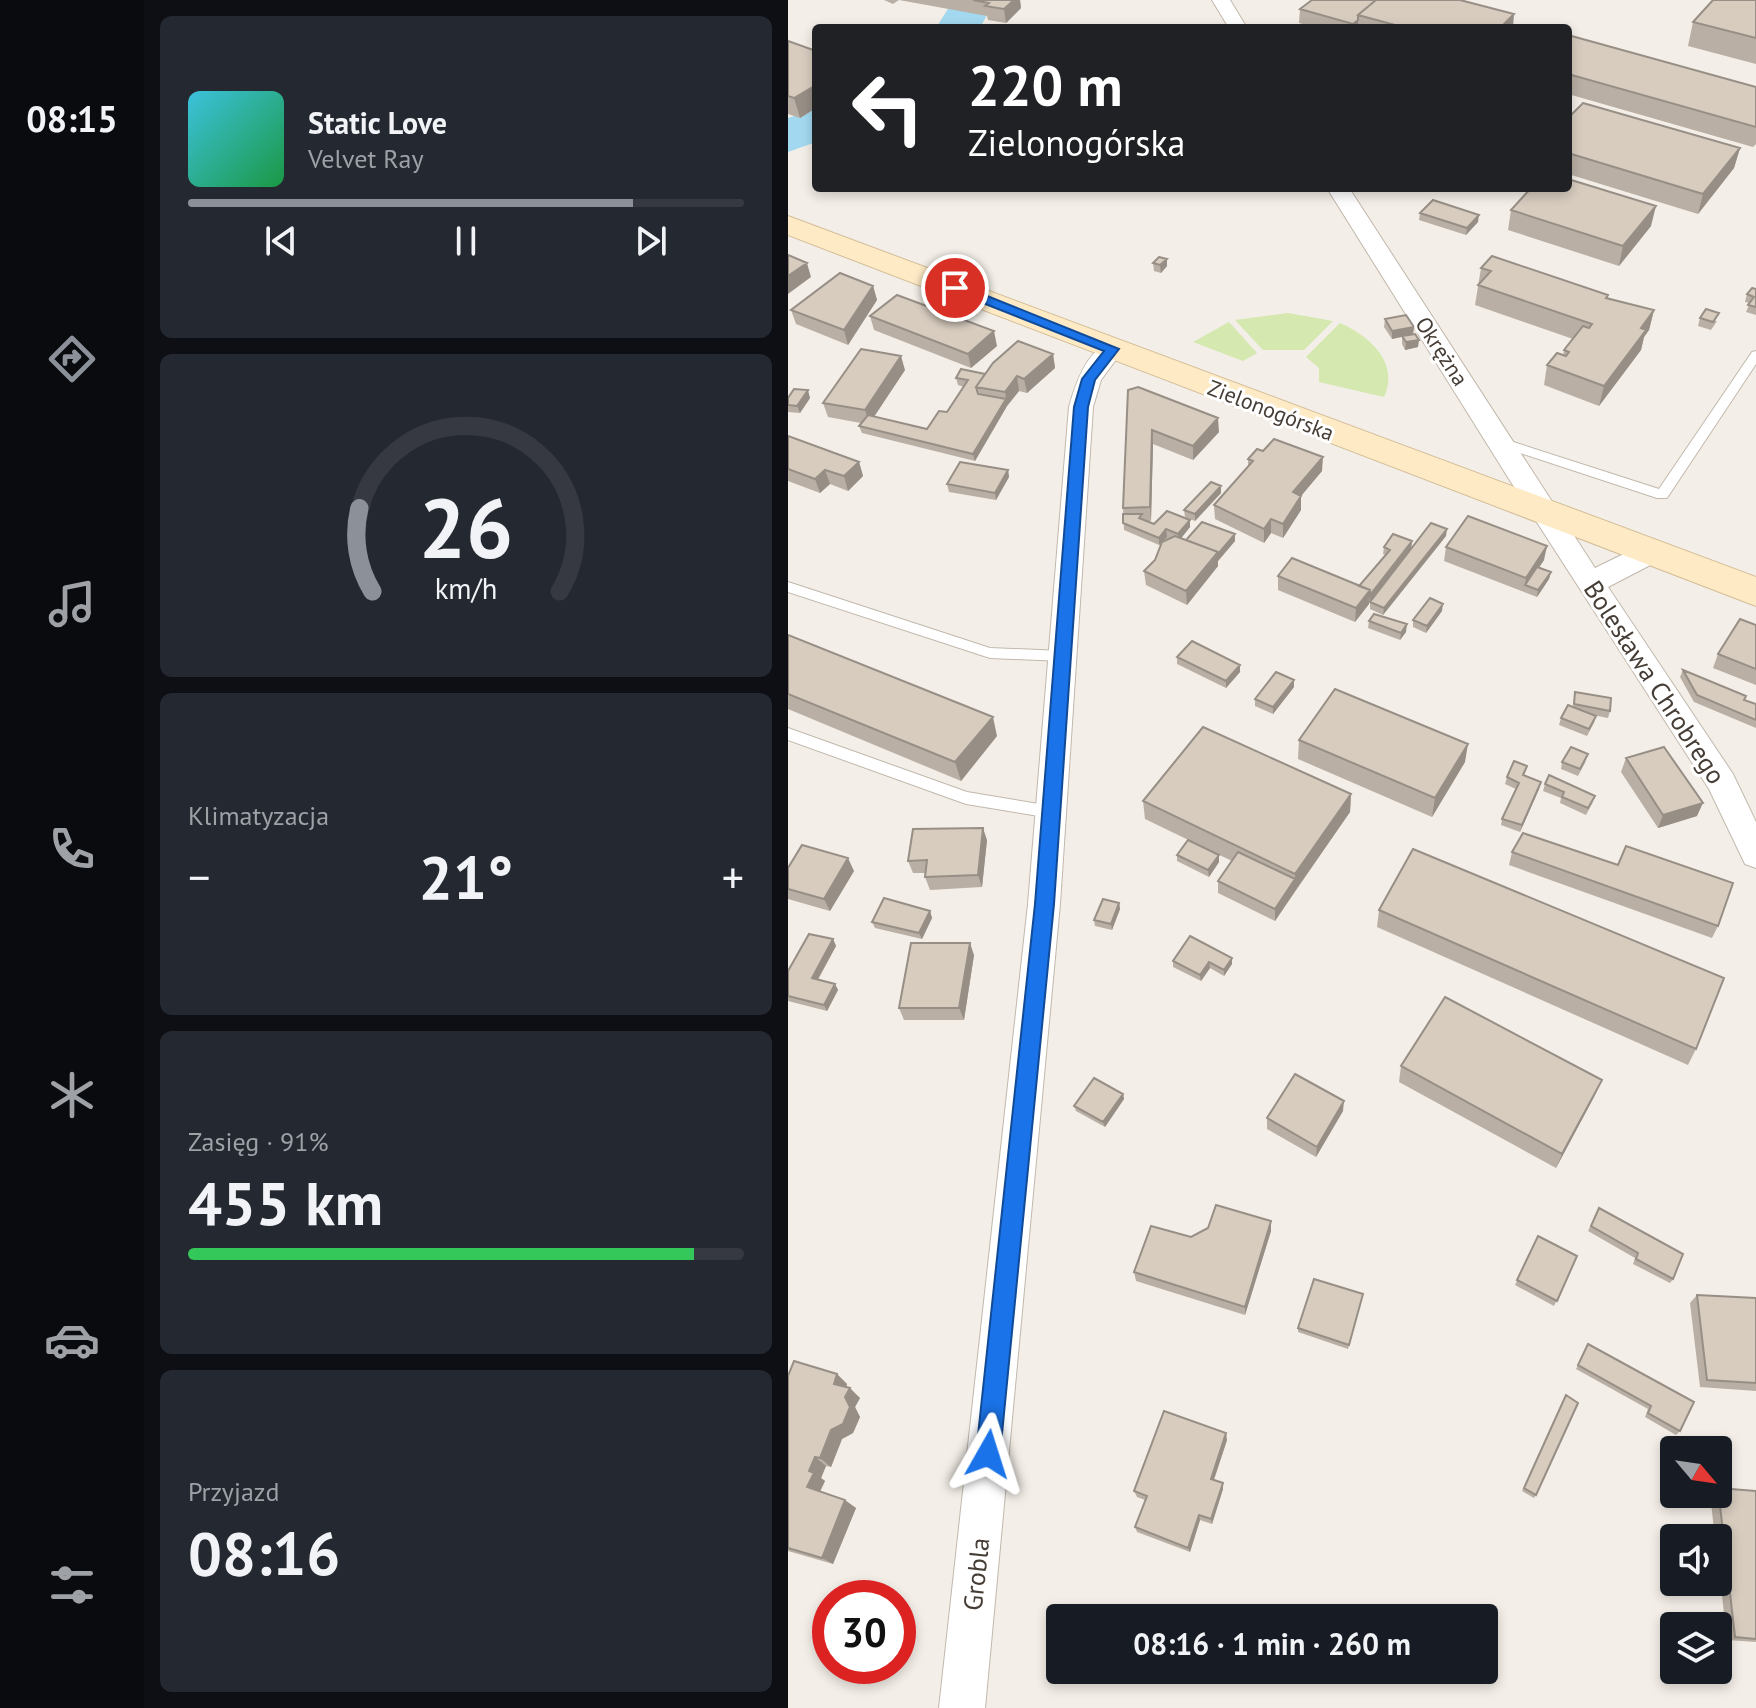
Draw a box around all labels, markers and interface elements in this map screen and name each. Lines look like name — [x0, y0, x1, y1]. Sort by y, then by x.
text: 220 m — [968, 49, 1123, 121]
icon: left — [836, 56, 940, 160]
text: 08:15 — [26, 95, 118, 142]
text: Static Love — [308, 103, 447, 142]
text: Zielonogórska — [968, 119, 1185, 166]
text: Velvet Ray — [308, 142, 424, 175]
icon: previous — [259, 219, 303, 263]
icon: pause — [444, 219, 488, 263]
icon: next — [629, 219, 673, 263]
pin — [921, 254, 989, 322]
icon: arrive — [933, 266, 977, 310]
street label: Okrężna — [1409, 311, 1475, 391]
icon: directions — [44, 331, 100, 387]
street label: Zielonogórska — [1204, 373, 1338, 447]
text: 26 — [419, 472, 513, 580]
text: km/h — [435, 570, 497, 607]
street label: Bolesława Chrobrego — [1577, 574, 1733, 790]
icon: music — [44, 576, 100, 632]
text: Klimatyzacja — [188, 799, 329, 832]
icon: phone — [44, 821, 100, 877]
text: 21° — [419, 838, 513, 916]
text: − — [188, 848, 210, 905]
text: + — [722, 848, 744, 905]
icon: climate — [44, 1067, 100, 1123]
text: Zasięg · 91% — [188, 1125, 329, 1158]
text: 455 km — [188, 1164, 383, 1242]
icon: car — [44, 1312, 100, 1368]
position arrow — [946, 1412, 1030, 1496]
north arrow — [1660, 1436, 1732, 1508]
map controls — [1660, 1436, 1732, 1684]
text: Przyjazd — [188, 1475, 279, 1508]
text: 08:16 — [188, 1514, 340, 1592]
button: sound — [1660, 1524, 1732, 1596]
street label: Grobla — [956, 1536, 996, 1612]
icon: filters — [44, 1557, 100, 1613]
speed limit sign: 30 — [812, 1580, 916, 1684]
button: layers — [1660, 1612, 1732, 1684]
text: 08:16 · 1 min · 260 m — [1133, 1624, 1411, 1663]

